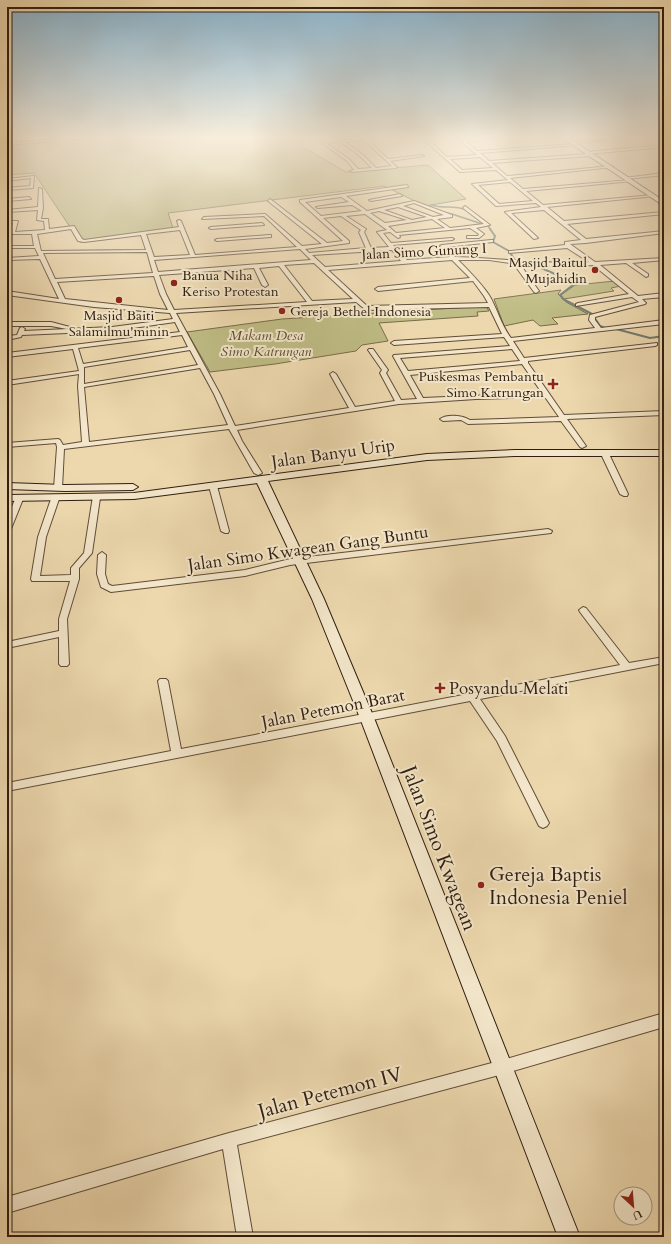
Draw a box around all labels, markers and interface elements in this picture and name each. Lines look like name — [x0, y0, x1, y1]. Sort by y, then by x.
street label: Jalan Simo Gunung I — [359, 239, 487, 264]
place label: Masjid Baitul Mujahidin — [509, 253, 587, 288]
marker: Masjid Baitul Mujahidin — [590, 265, 600, 275]
place label: Banua Niha Keriso Protestan — [182, 266, 279, 301]
marker: Banua Niha Keriso Protestan — [169, 278, 179, 288]
marker: Masjid Baiti Salamilmu'minin — [114, 295, 124, 305]
place label: Gereja Bethel Indonesia — [290, 302, 431, 321]
place label: Masjid Baiti Salamilmu'minin — [69, 306, 169, 341]
marker: Gereja Bethel Indonesia — [277, 306, 287, 316]
park label: Makam Desa Simo Katrungan — [221, 326, 312, 361]
place label: Puskesmas Pembantu Simo Katrungan — [418, 367, 544, 402]
marker: Puskesmas Pembantu Simo Katrungan — [547, 378, 559, 390]
street label: Jalan Banyu Urip — [267, 433, 396, 474]
street label: Jalan Simo Kwagean Gang Buntu — [183, 520, 430, 577]
place label: Posyandu Melati — [449, 677, 569, 700]
marker: Posyandu Melati — [434, 682, 446, 694]
street label: Jalan Petemon Barat — [257, 683, 407, 734]
street label: Jalan Simo Kwagean — [395, 759, 484, 935]
place label: Gereja Baptis Indonesia Peniel — [489, 861, 628, 911]
marker: Gereja Baptis Indonesia Peniel — [476, 880, 486, 890]
street label: Jalan Petemon IV — [252, 1060, 405, 1125]
north arrow — [613, 1186, 653, 1226]
text: U — [630, 1206, 644, 1223]

